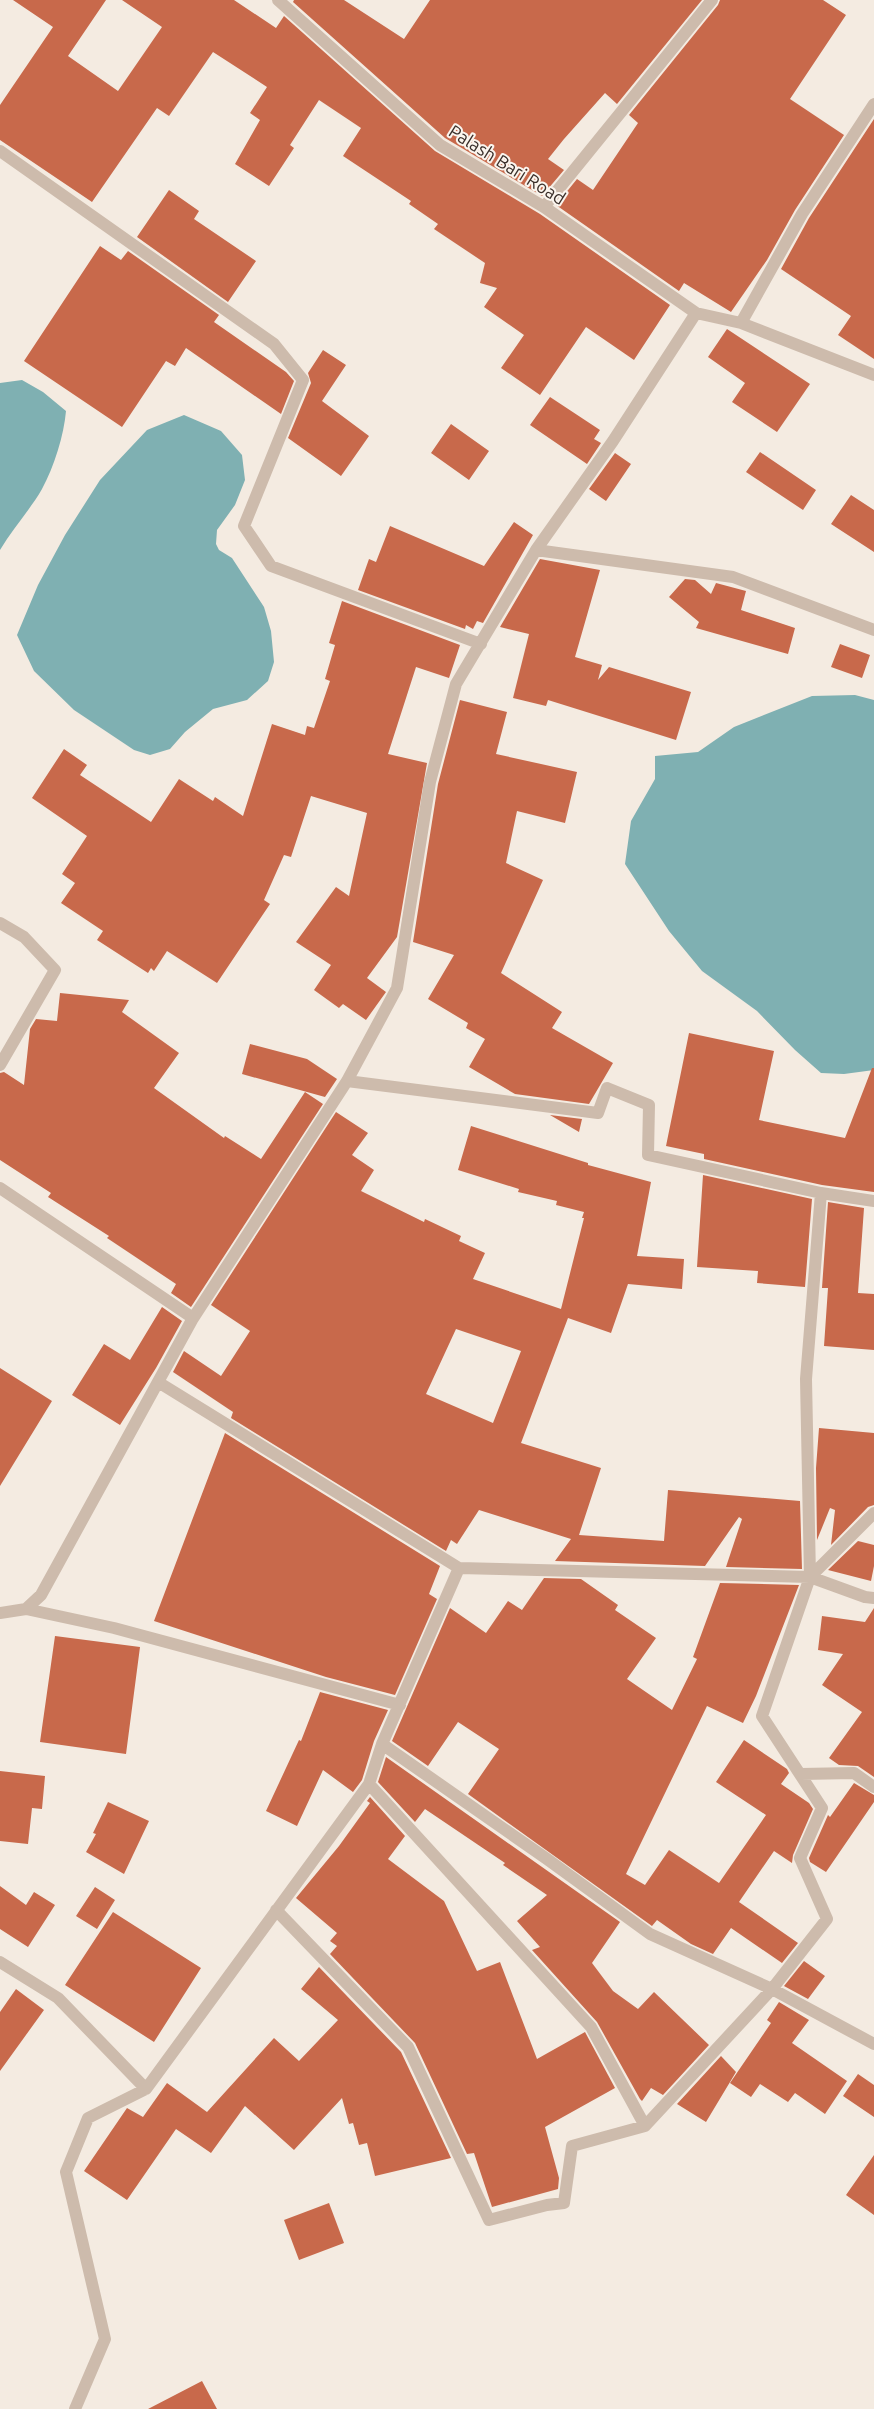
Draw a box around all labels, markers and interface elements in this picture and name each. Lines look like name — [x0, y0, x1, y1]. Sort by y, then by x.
street label: Palash Bari Road — [446, 120, 569, 208]

